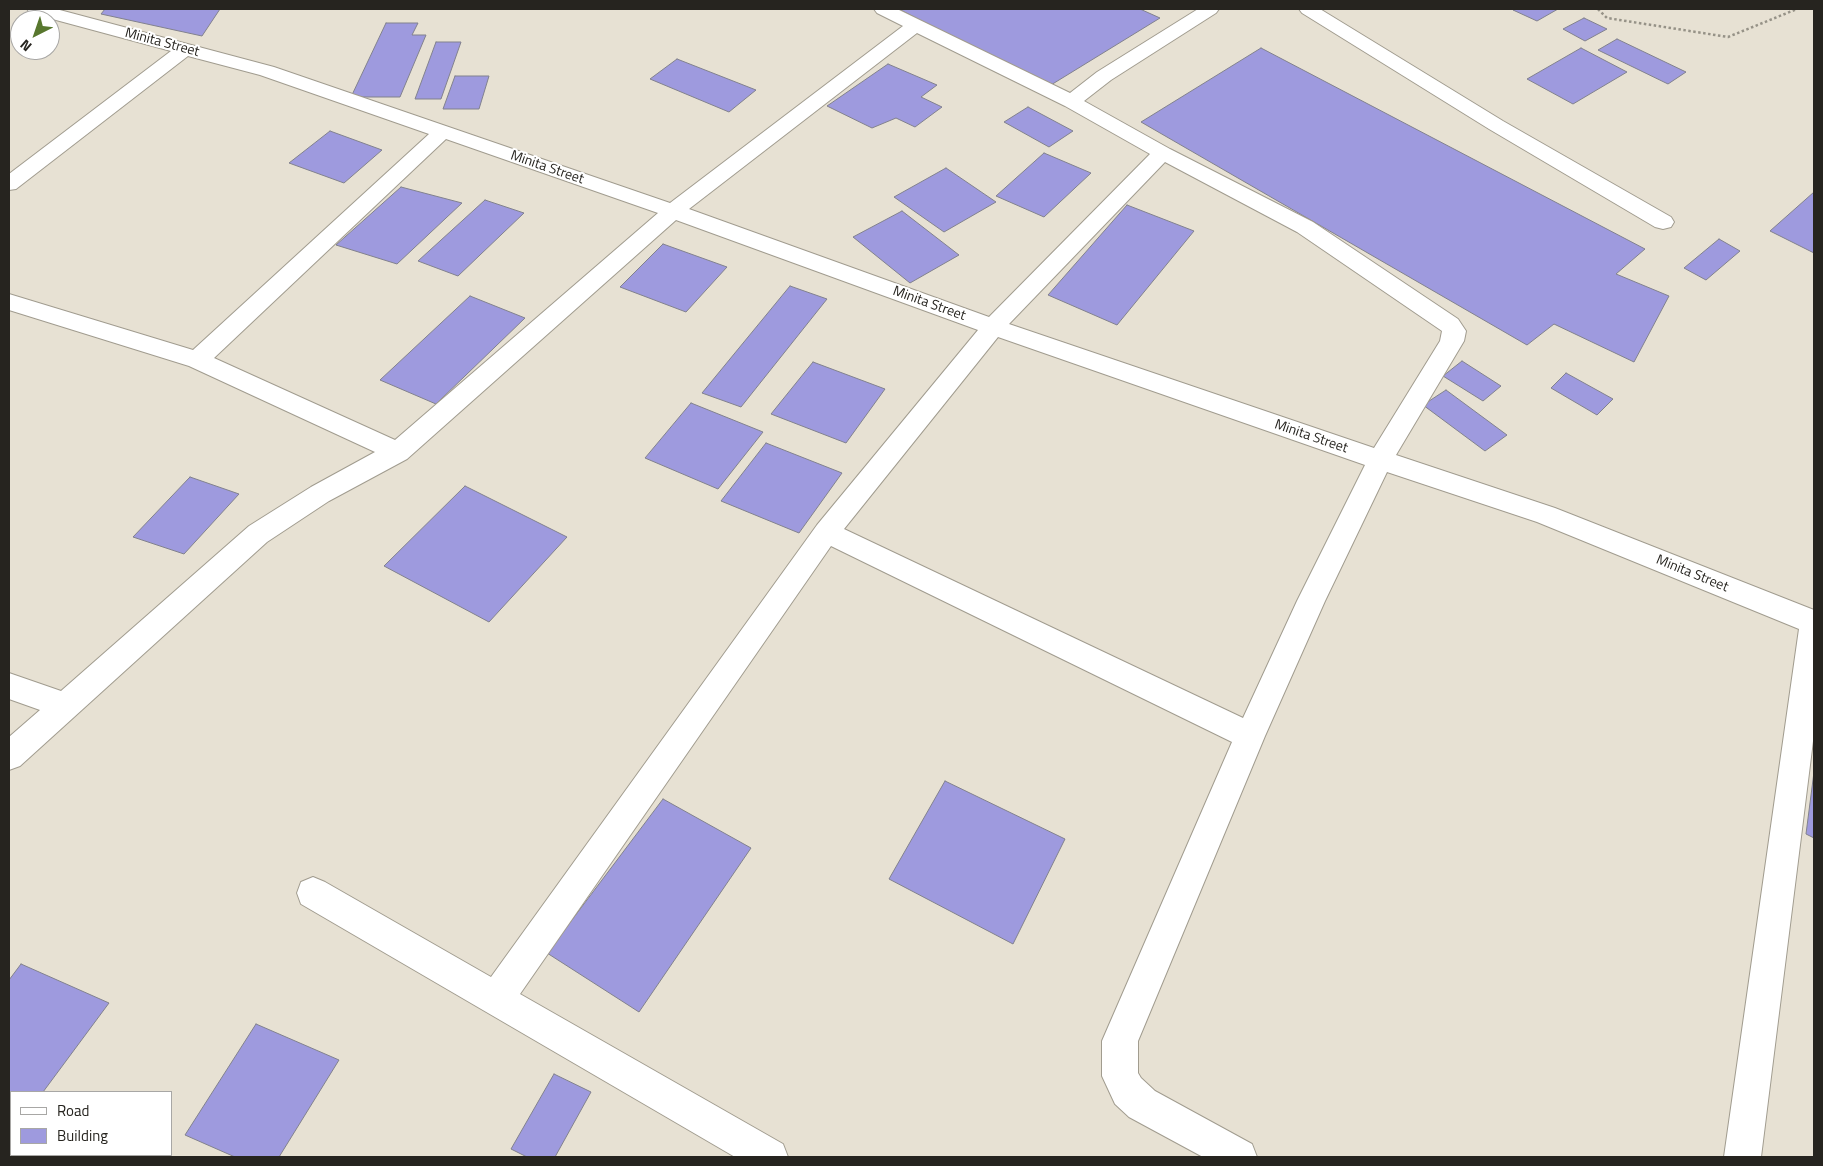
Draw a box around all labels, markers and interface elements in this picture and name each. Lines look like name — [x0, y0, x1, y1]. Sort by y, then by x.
north arrow — [10, 10, 60, 60]
street label: Minita Street — [123, 25, 201, 61]
text: N — [15, 35, 36, 57]
street label: Minita Street — [508, 148, 586, 188]
street label: Minita Street — [890, 283, 968, 325]
street label: Minita Street — [1272, 417, 1350, 457]
street label: Minita Street — [1653, 552, 1731, 596]
legend — [10, 1091, 172, 1156]
text: Road — [57, 1099, 89, 1122]
text: Building — [57, 1124, 108, 1147]

